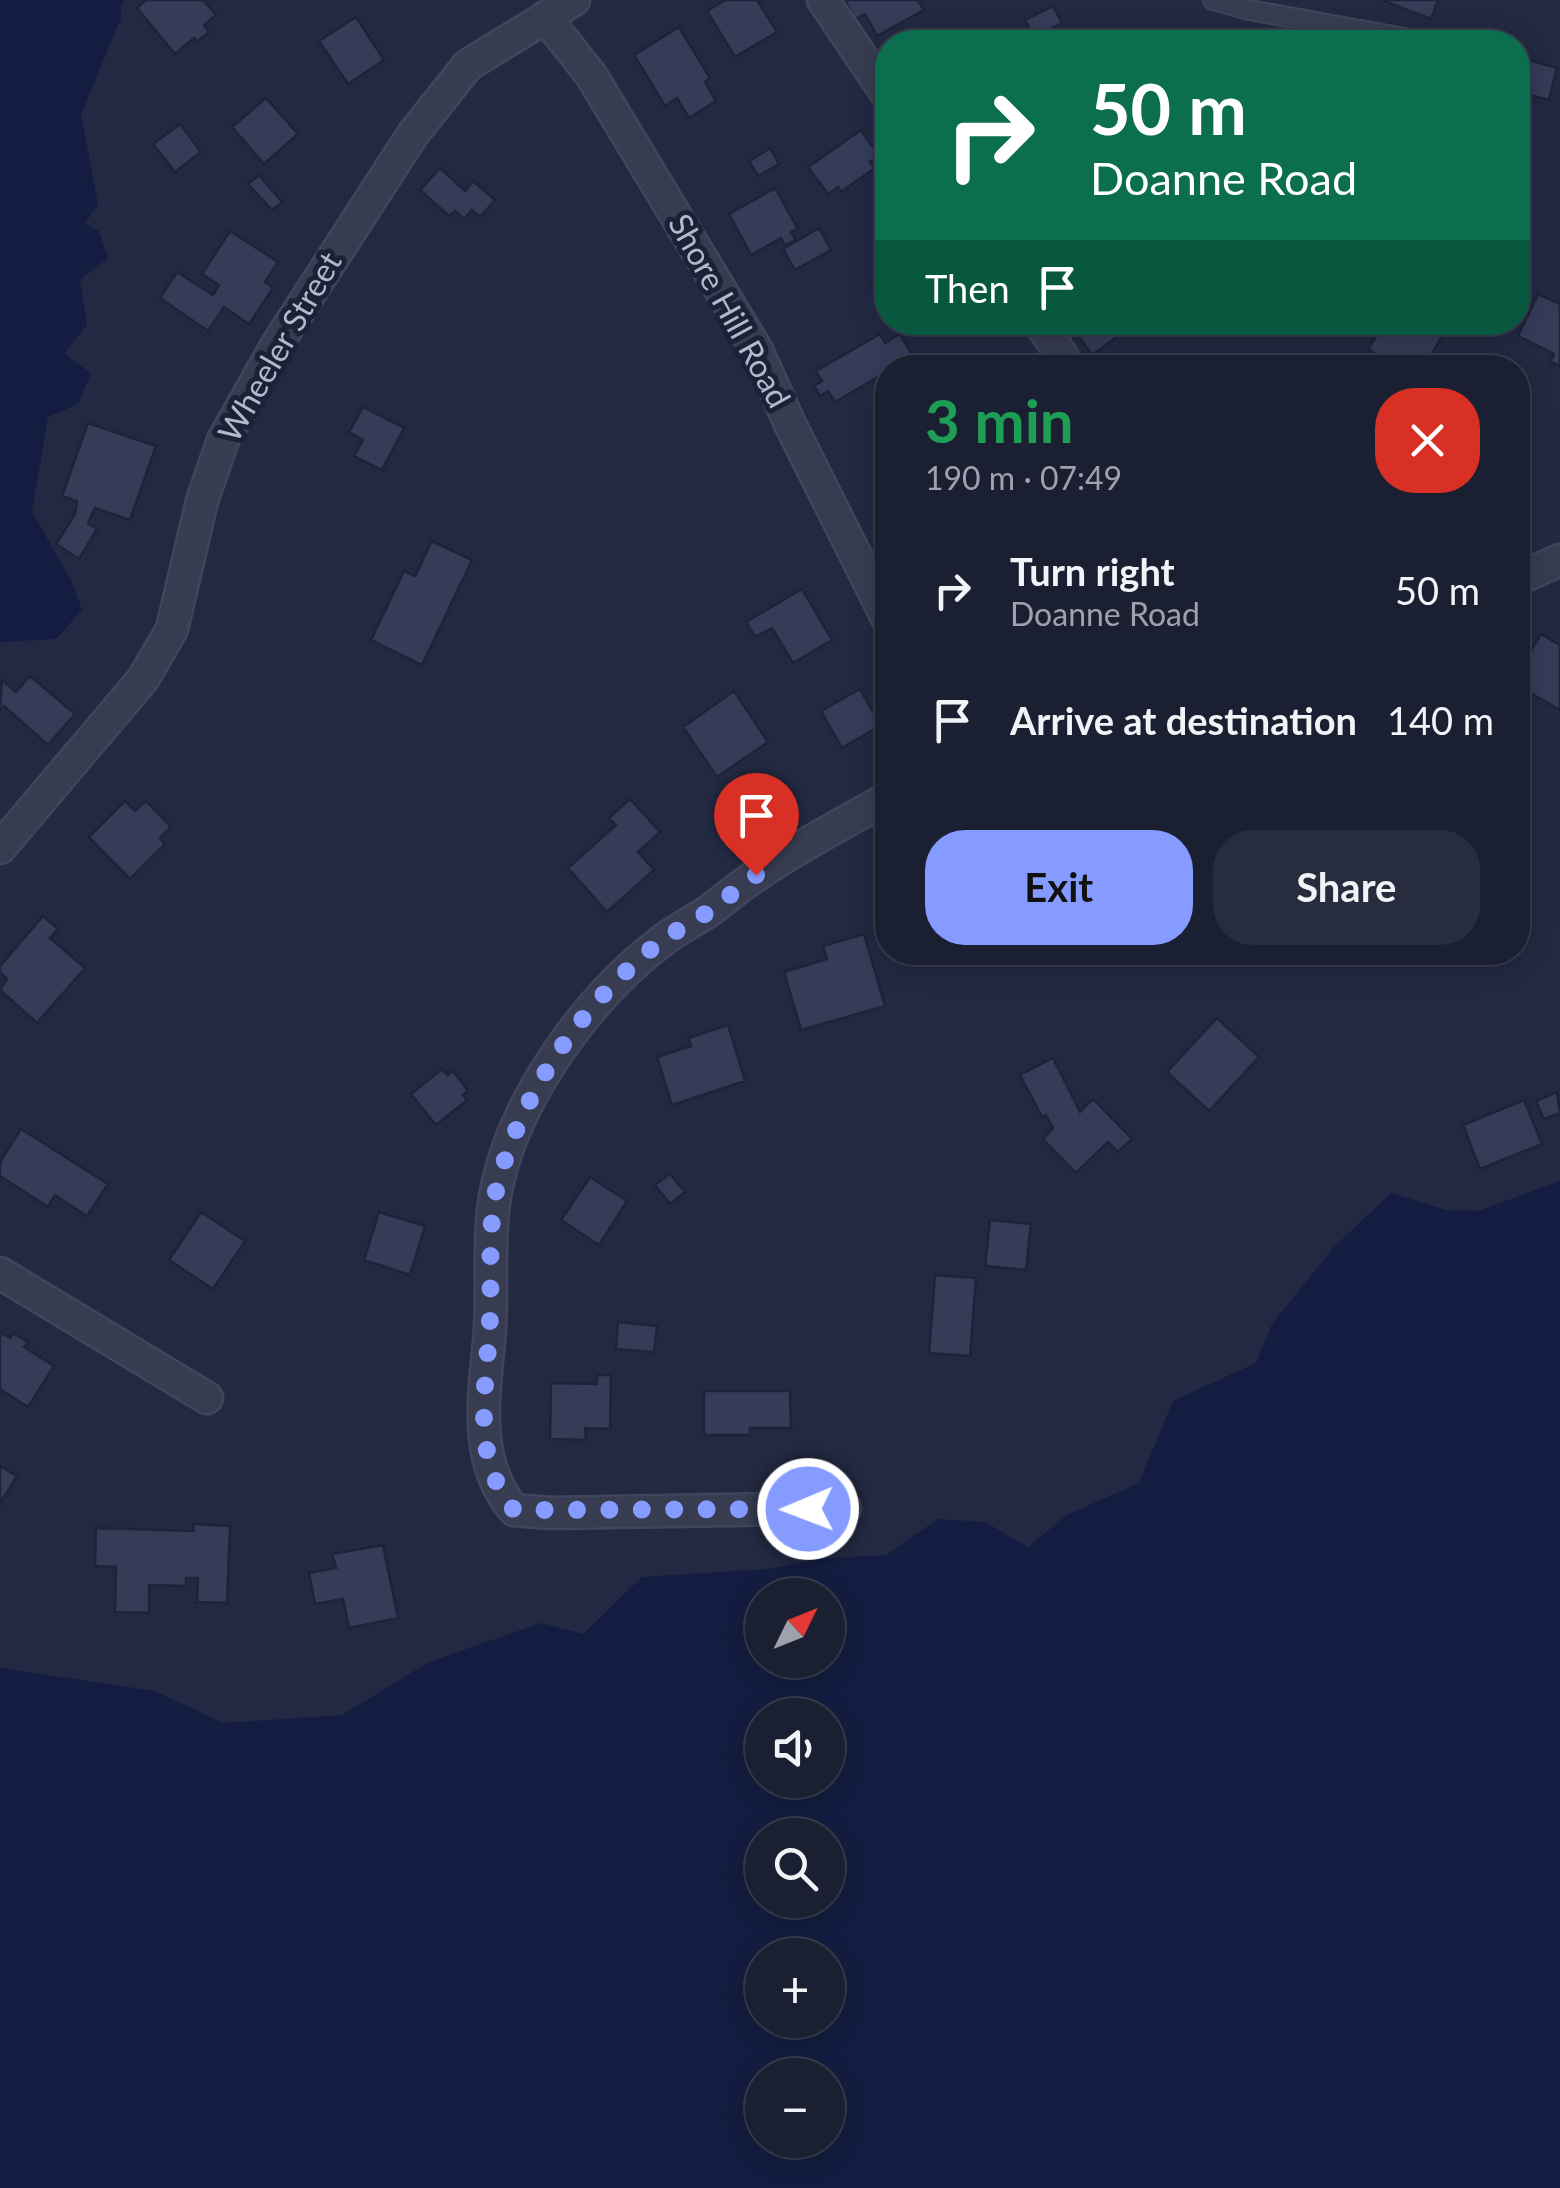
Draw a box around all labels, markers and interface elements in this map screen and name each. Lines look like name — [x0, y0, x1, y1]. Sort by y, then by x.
text: 50 m — [1090, 66, 1247, 150]
icon: right — [925, 70, 1055, 200]
text: Doanne Road — [1090, 151, 1357, 205]
street label: Shore Hill Road — [661, 207, 800, 414]
street label: Wheeler Street — [209, 244, 349, 448]
icon: arrive — [1030, 260, 1085, 315]
text: Then — [925, 265, 1010, 311]
text: 3 min — [925, 384, 1074, 456]
button: close — [1375, 388, 1480, 493]
text: 190 m · 07:49 — [925, 458, 1122, 497]
text: Turn right — [1010, 548, 1175, 594]
icon: right — [925, 563, 980, 618]
text: 50 m — [1395, 567, 1480, 613]
text: Doanne Road — [1010, 594, 1200, 633]
icon: arrive — [925, 693, 980, 748]
text: Arrive at destination — [1010, 697, 1357, 743]
text: 140 m — [1387, 697, 1494, 743]
pin — [714, 773, 799, 876]
icon: arrive — [729, 788, 784, 843]
button: Exit — [925, 830, 1193, 945]
button: Share — [1213, 830, 1480, 945]
position arrow — [756, 1457, 860, 1561]
north arrow — [745, 1578, 845, 1678]
map controls — [745, 1578, 845, 2158]
button: sound — [745, 1698, 845, 1798]
button: search — [745, 1818, 845, 1918]
button: + — [745, 1938, 845, 2038]
button: − — [745, 2058, 845, 2158]

